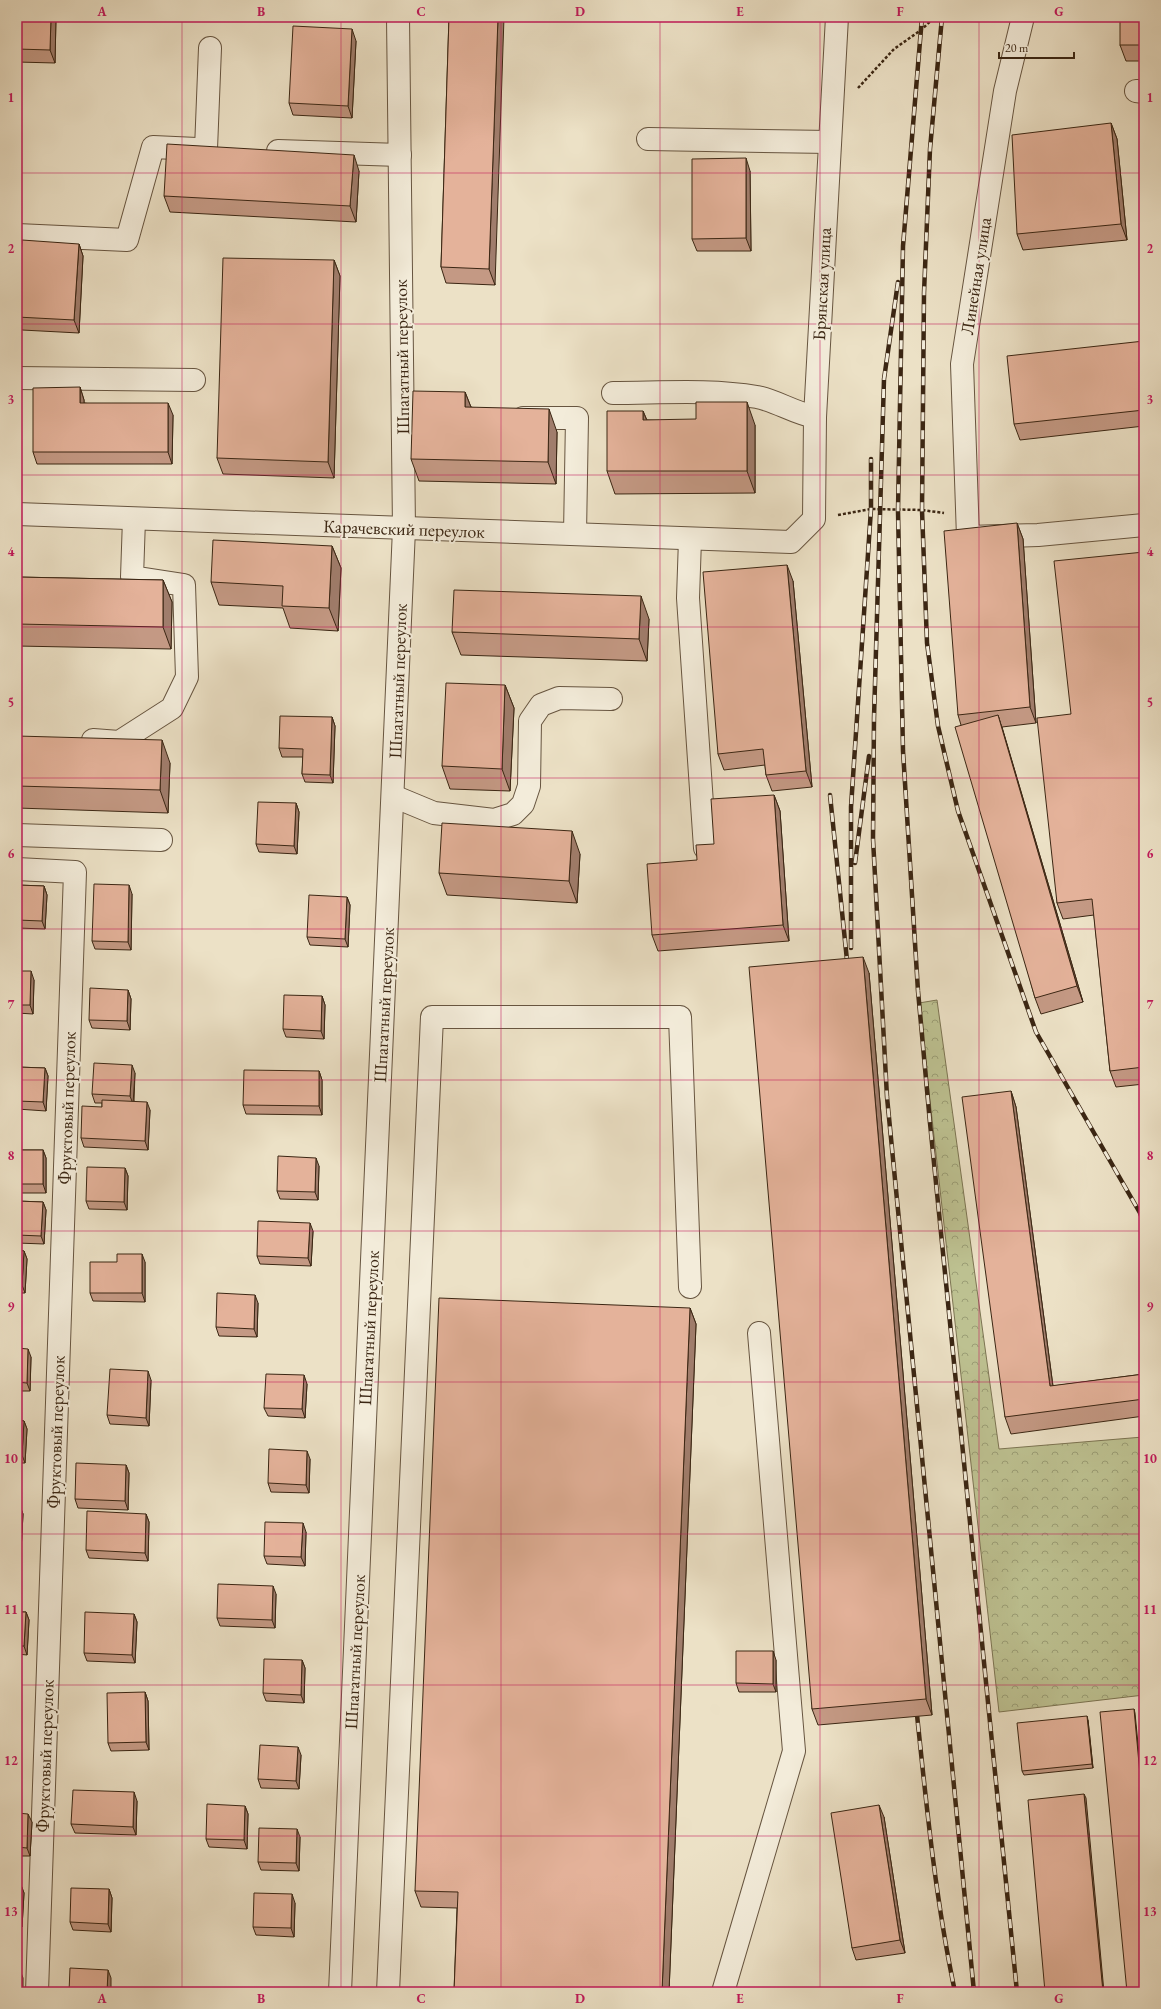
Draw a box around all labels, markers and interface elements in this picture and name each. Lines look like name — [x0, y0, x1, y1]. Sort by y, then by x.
text: A — [96, 3, 107, 20]
text: B — [257, 3, 265, 20]
text: C — [416, 3, 426, 20]
text: D — [575, 3, 585, 20]
text: E — [736, 3, 744, 20]
text: F — [896, 3, 904, 20]
text: G — [1054, 3, 1064, 20]
scale bar — [999, 34, 1074, 60]
text: 20 m — [1005, 40, 1029, 56]
text: 1 — [8, 89, 15, 106]
text: 1 — [1147, 89, 1154, 106]
street label: Линейная улица — [955, 215, 996, 336]
street label: Брянская улица — [807, 226, 836, 341]
text: 2 — [8, 240, 15, 257]
text: 2 — [1147, 240, 1154, 257]
street label: Шпагатный переулок — [389, 279, 414, 435]
text: 3 — [8, 391, 15, 408]
text: 3 — [1147, 391, 1154, 408]
street label: Карачевский переулок — [323, 514, 486, 543]
text: 4 — [8, 543, 15, 560]
text: 4 — [1147, 543, 1154, 560]
street label: Шпагатный переулок — [383, 603, 412, 759]
text: 5 — [8, 694, 14, 711]
text: 5 — [1147, 694, 1153, 711]
text: 6 — [8, 845, 15, 862]
text: 6 — [1147, 845, 1154, 862]
street label: Шпагатный переулок — [368, 926, 399, 1083]
text: 7 — [8, 996, 15, 1013]
text: 7 — [1147, 996, 1154, 1013]
street label: Фруктовый переулок — [52, 1031, 81, 1185]
text: 8 — [8, 1147, 15, 1164]
text: 8 — [1147, 1147, 1154, 1164]
street label: Шпагатный переулок — [353, 1249, 384, 1406]
text: 9 — [8, 1298, 15, 1315]
text: 9 — [1147, 1298, 1154, 1315]
street label: Фруктовый переулок — [41, 1355, 70, 1509]
text: 10 — [4, 1450, 18, 1467]
text: 10 — [1143, 1450, 1157, 1467]
street label: Шпагатный переулок — [339, 1573, 370, 1730]
text: 11 — [4, 1601, 18, 1618]
text: 11 — [1143, 1601, 1157, 1618]
street label: Фруктовый переулок — [30, 1679, 59, 1833]
text: 12 — [4, 1752, 18, 1769]
text: 12 — [1143, 1752, 1157, 1769]
text: 13 — [4, 1903, 18, 1920]
text: 13 — [1143, 1903, 1157, 1920]
text: A — [96, 1990, 107, 2007]
text: B — [257, 1990, 265, 2007]
text: C — [416, 1990, 426, 2007]
text: D — [575, 1990, 585, 2007]
text: E — [736, 1990, 744, 2007]
text: F — [896, 1990, 904, 2007]
text: G — [1054, 1990, 1064, 2007]

